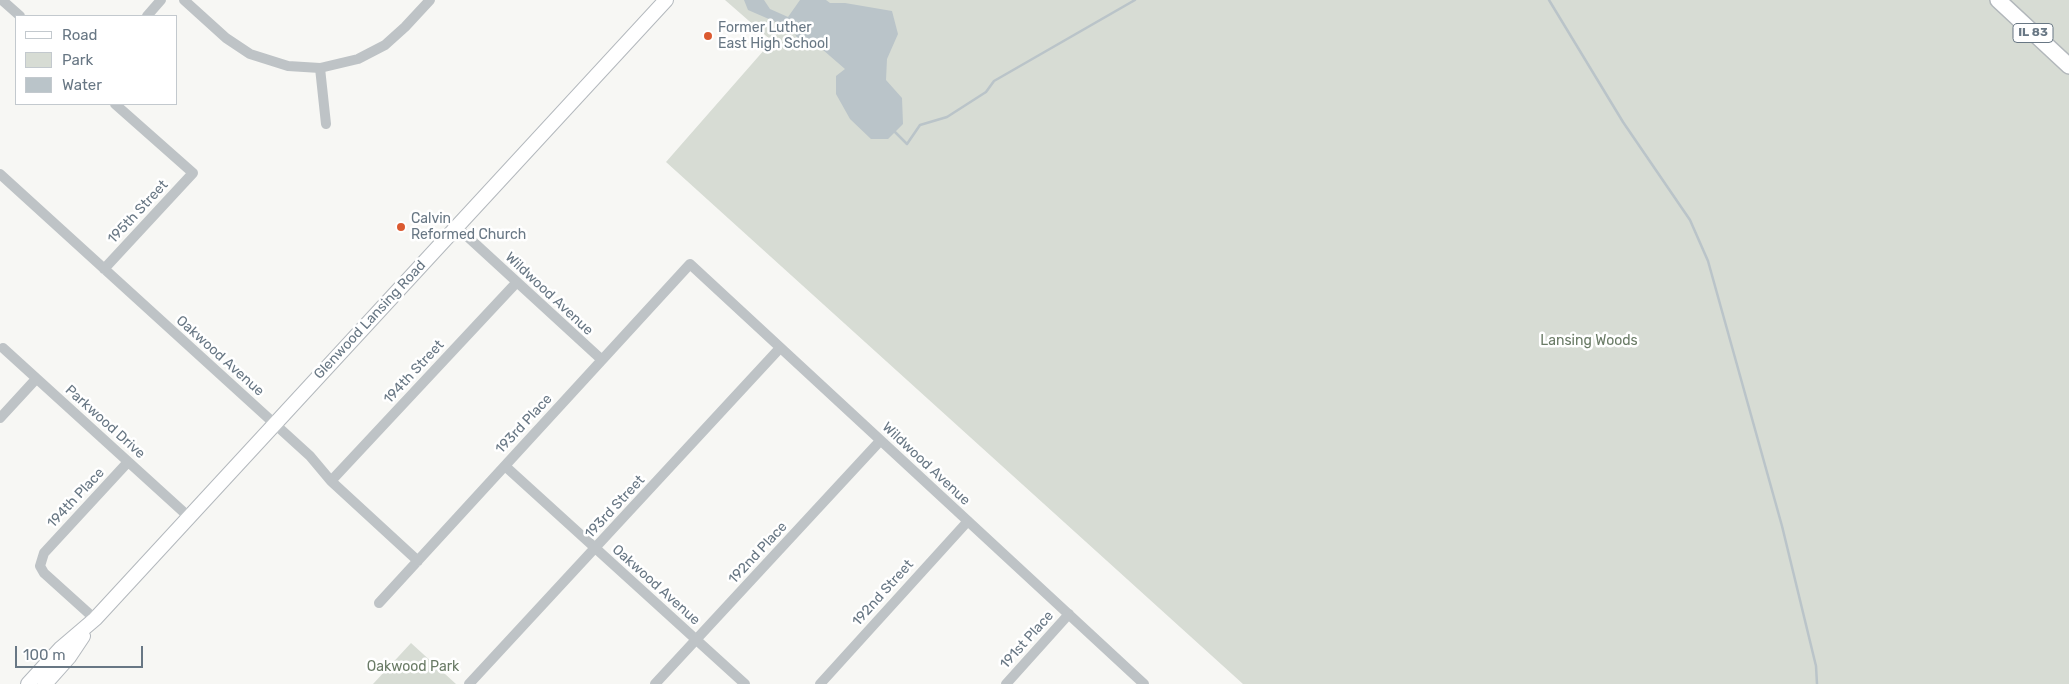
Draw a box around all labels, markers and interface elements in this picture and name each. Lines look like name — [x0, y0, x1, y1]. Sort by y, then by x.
legend — [15, 15, 178, 105]
place label: Former Luther East High School — [718, 20, 828, 52]
road number: IL 83 — [2013, 23, 2053, 42]
text: Road — [62, 26, 98, 44]
marker: Former Luther East High School — [702, 30, 714, 42]
text: Park — [62, 51, 93, 69]
text: Water — [62, 76, 102, 94]
street label: 195th Street — [104, 177, 172, 247]
place label: Calvin Reformed Church — [411, 211, 526, 243]
marker: Calvin Reformed Church — [395, 221, 407, 233]
street label: Wildwood Avenue — [501, 249, 597, 339]
street label: Glenwood Lansing Road — [311, 257, 429, 383]
street label: Oakwood Avenue — [173, 312, 267, 400]
park label: Lansing Woods — [1540, 333, 1638, 349]
street label: 194th Street — [380, 337, 448, 407]
street label: Parkwood Drive — [62, 382, 148, 462]
street label: 193rd Place — [492, 391, 556, 457]
street label: Wildwood Avenue — [878, 419, 974, 509]
street label: 194th Place — [44, 465, 108, 531]
street label: 193rd Street — [582, 472, 648, 542]
street label: 192nd Place — [725, 519, 791, 587]
street label: Oakwood Avenue — [609, 541, 703, 629]
street label: 192nd Street — [849, 556, 917, 630]
street label: 191st Place — [997, 608, 1057, 672]
scale bar — [18, 636, 145, 668]
text: 100 m — [23, 646, 65, 664]
park label: Oakwood Park — [367, 659, 459, 675]

